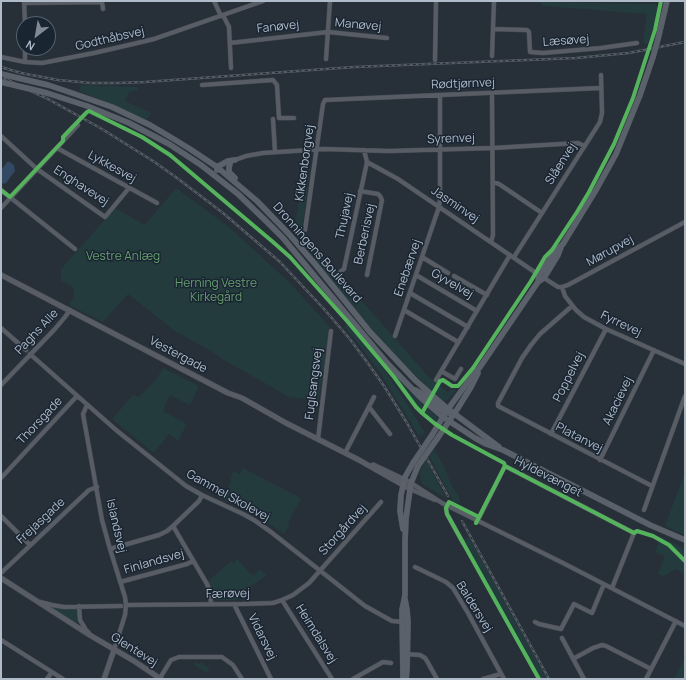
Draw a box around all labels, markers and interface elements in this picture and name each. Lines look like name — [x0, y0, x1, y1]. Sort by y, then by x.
north arrow — [16, 16, 56, 56]
street label: Manøvej — [334, 16, 382, 34]
street label: Fanøvej — [256, 18, 300, 36]
street label: Godthåbsvej — [74, 24, 146, 54]
street label: Læsøvej — [542, 32, 590, 50]
text: N — [23, 37, 37, 54]
street label: Rødtjørnvej — [431, 76, 495, 92]
street label: Kikkenborgvej — [293, 124, 317, 202]
street label: Syrenvej — [427, 131, 475, 147]
street label: Slåenvej — [543, 140, 579, 188]
street label: Lykkesvej — [86, 148, 138, 186]
street label: Enghavevej — [51, 163, 111, 209]
street label: Jasminvej — [428, 184, 482, 226]
street label: Thujavej — [333, 192, 357, 240]
street label: Dronningens Boulevard — [270, 200, 364, 306]
street label: Berberisvej — [352, 202, 378, 266]
street label: Mørupvej — [584, 232, 636, 270]
street label: Enebærvej — [391, 238, 425, 298]
park label: Vestre Anlæg — [86, 250, 160, 264]
street label: Gyvelvej — [428, 266, 476, 302]
park label: Herning Vestre Kirkegård — [175, 277, 257, 305]
street label: Paghs Alle — [12, 306, 62, 358]
street label: Fyrrevej — [598, 308, 644, 340]
street label: Vestergade — [147, 334, 209, 376]
street label: Fuglsangsvej — [302, 347, 326, 421]
street label: Poppelvej — [550, 350, 588, 404]
street label: Akacievej — [600, 374, 636, 428]
street label: Thorsgade — [14, 394, 66, 448]
street label: Platanvej — [553, 420, 605, 456]
street label: Hyldevænget — [512, 454, 584, 500]
street label: Gammel Skolevej — [184, 467, 272, 525]
street label: Frejasgade — [14, 495, 68, 547]
street label: Islandsvej — [103, 498, 129, 554]
street label: Storgårdvej — [316, 501, 370, 559]
street label: Finlandsvej — [122, 547, 186, 577]
street label: Baldersvej — [453, 579, 495, 635]
street label: Færøvej — [206, 586, 250, 602]
street label: Heimdalsvej — [292, 602, 340, 666]
street label: Vidarsvej — [245, 612, 279, 662]
street label: Glentevej — [108, 630, 160, 670]

